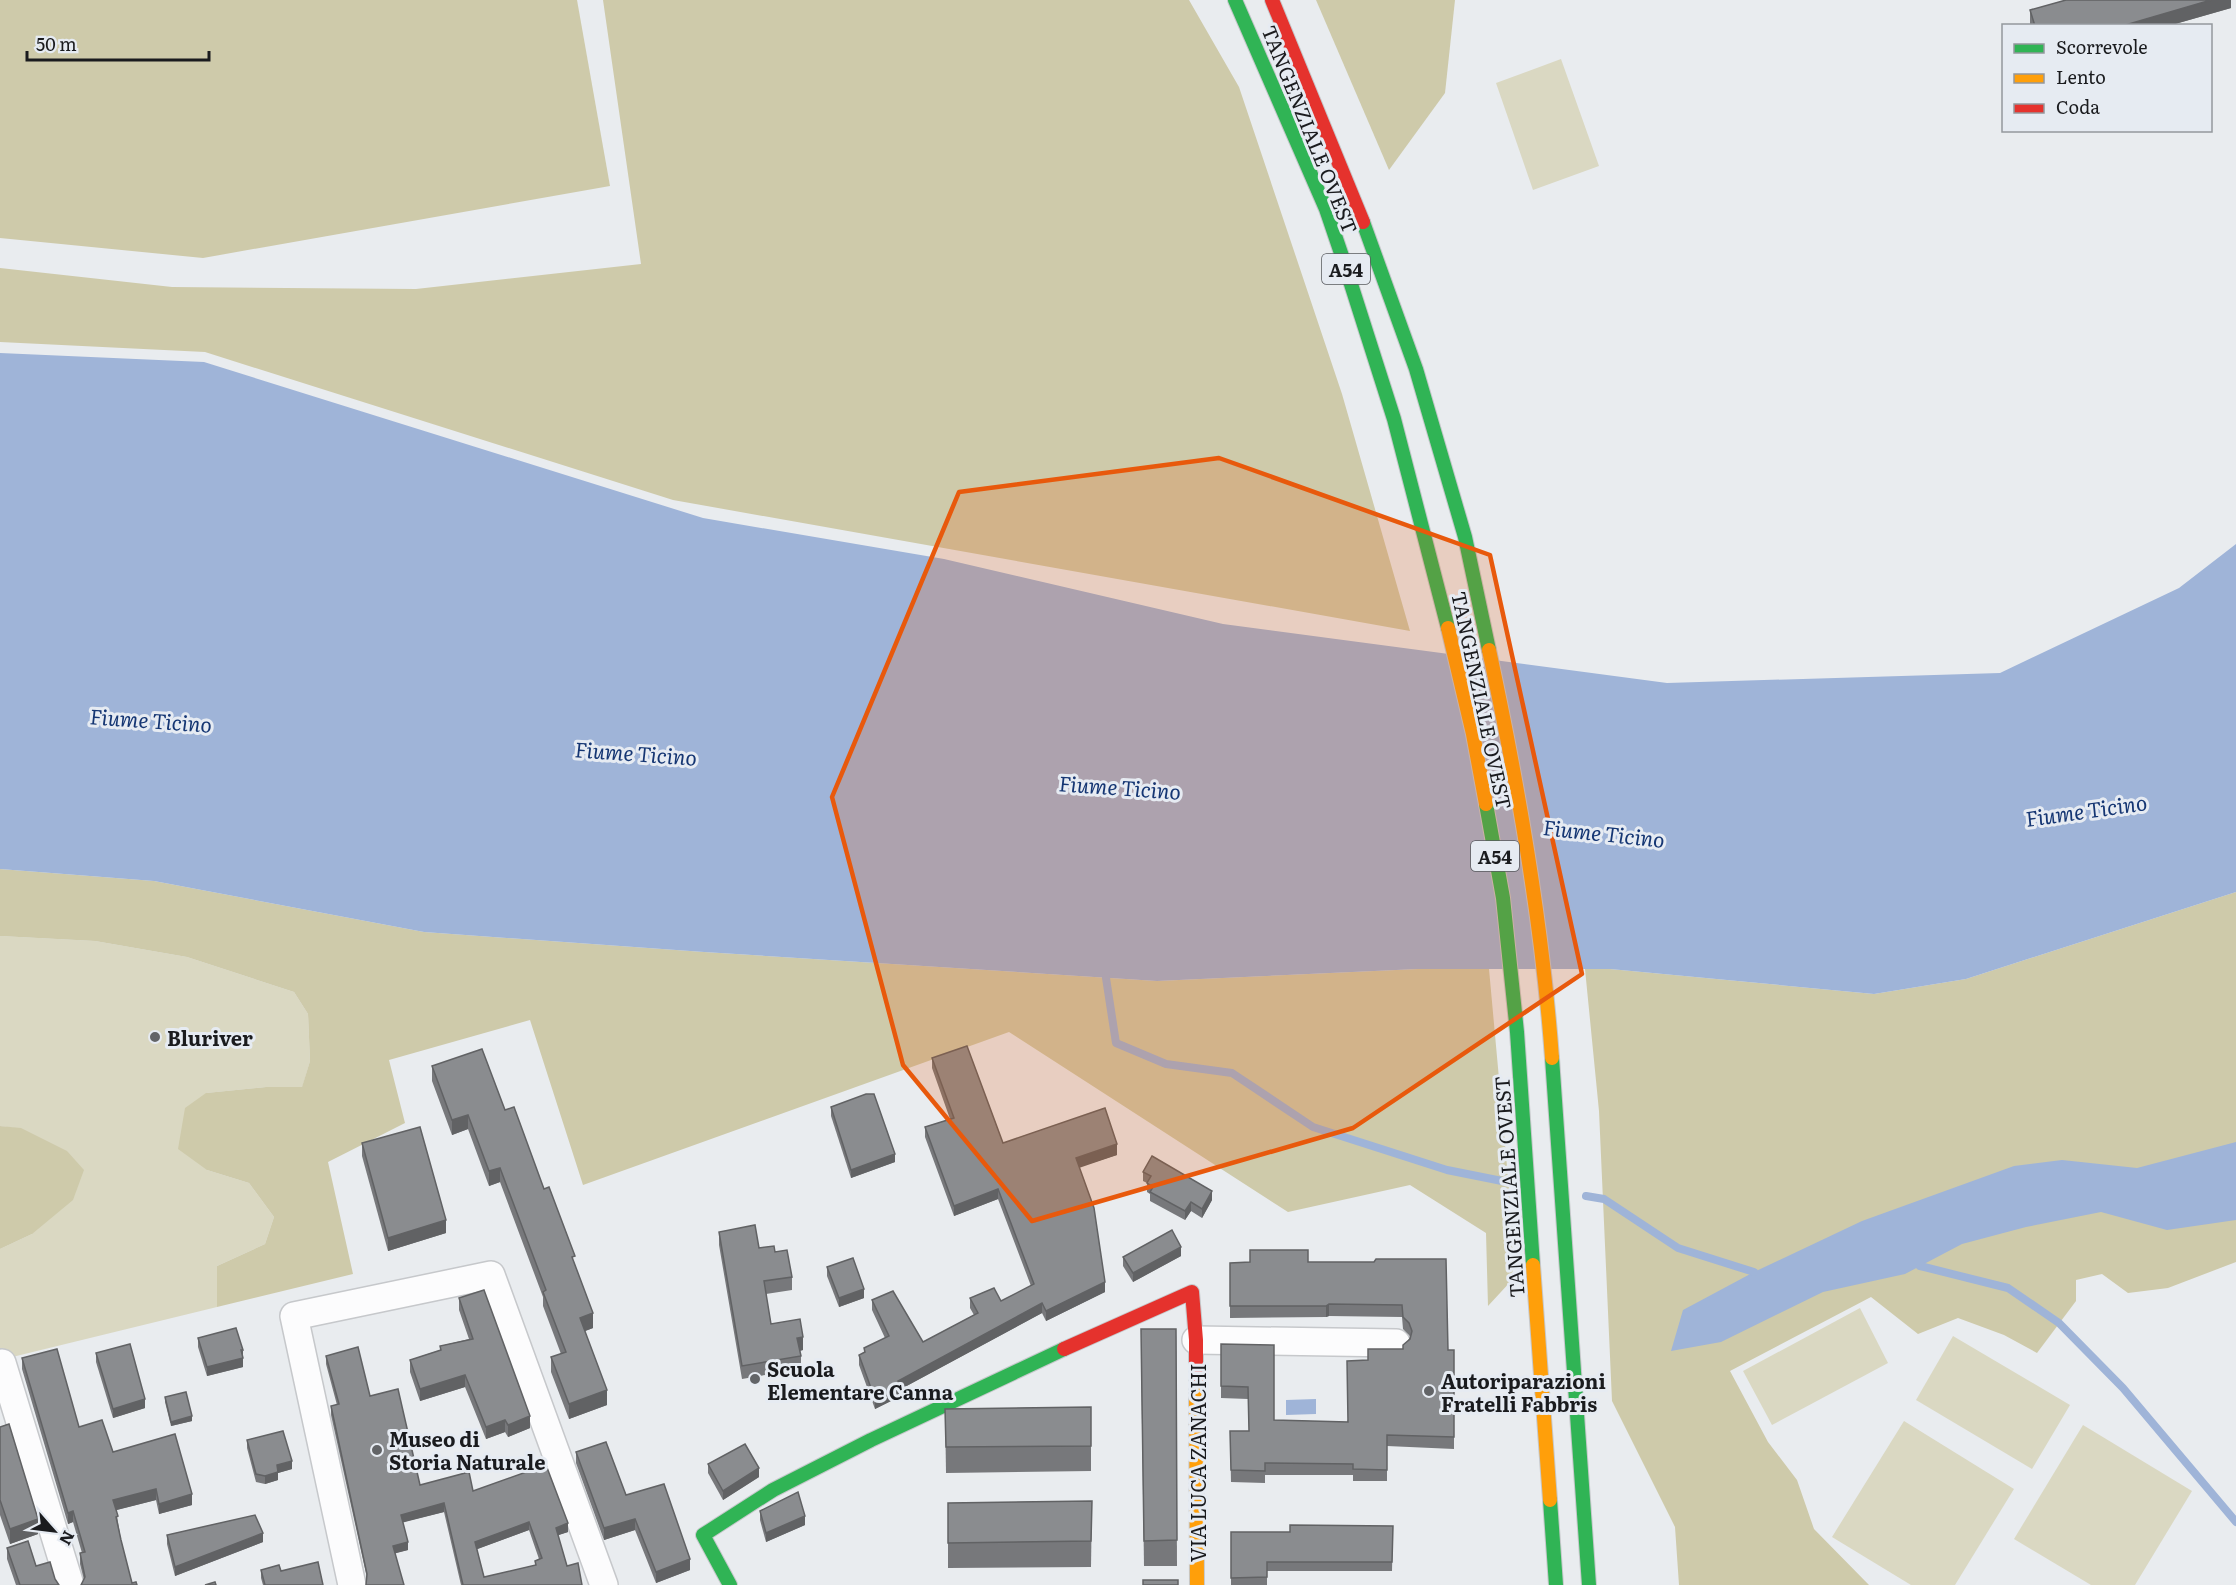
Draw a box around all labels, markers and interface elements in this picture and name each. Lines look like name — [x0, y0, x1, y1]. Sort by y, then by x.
street label: TANGENZIALE OVEST — [1255, 20, 1367, 238]
scale bar — [27, 24, 208, 62]
legend — [2002, 24, 2212, 132]
text: 50 m — [36, 30, 77, 57]
text: Scorrevole — [2056, 33, 2148, 60]
text: Lento — [2056, 63, 2106, 90]
text: Coda — [2056, 93, 2100, 120]
road number: A54 — [1322, 254, 1370, 284]
street label: TANGENZIALE OVEST — [1445, 588, 1521, 812]
water label: Fiume Ticino — [89, 699, 213, 739]
water label: Fiume Ticino — [574, 732, 698, 772]
water label: Fiume Ticino — [1058, 766, 1182, 806]
water label: Fiume Ticino — [2023, 785, 2149, 833]
water label: Fiume Ticino — [1542, 810, 1666, 854]
road number: A54 — [1471, 841, 1519, 871]
place label: Bluriver — [167, 1022, 253, 1052]
marker: Bluriver — [148, 1030, 162, 1044]
street label: TANGENZIALE OVEST — [1485, 1075, 1531, 1299]
place label: Scuola Elementare Canna — [767, 1353, 954, 1406]
street label: VIA LUCA ZANACHI — [1182, 1364, 1212, 1562]
place label: Autoriparazioni Fratelli Fabbris — [1441, 1365, 1606, 1418]
marker: Scuola Elementare Canna — [748, 1372, 762, 1386]
marker: Autoriparazioni Fratelli Fabbris — [1422, 1384, 1436, 1398]
place label: Museo di Storia Naturale — [389, 1423, 546, 1476]
marker: Museo di Storia Naturale — [370, 1443, 384, 1457]
north arrow — [24, 1501, 84, 1561]
text: N — [54, 1527, 82, 1550]

